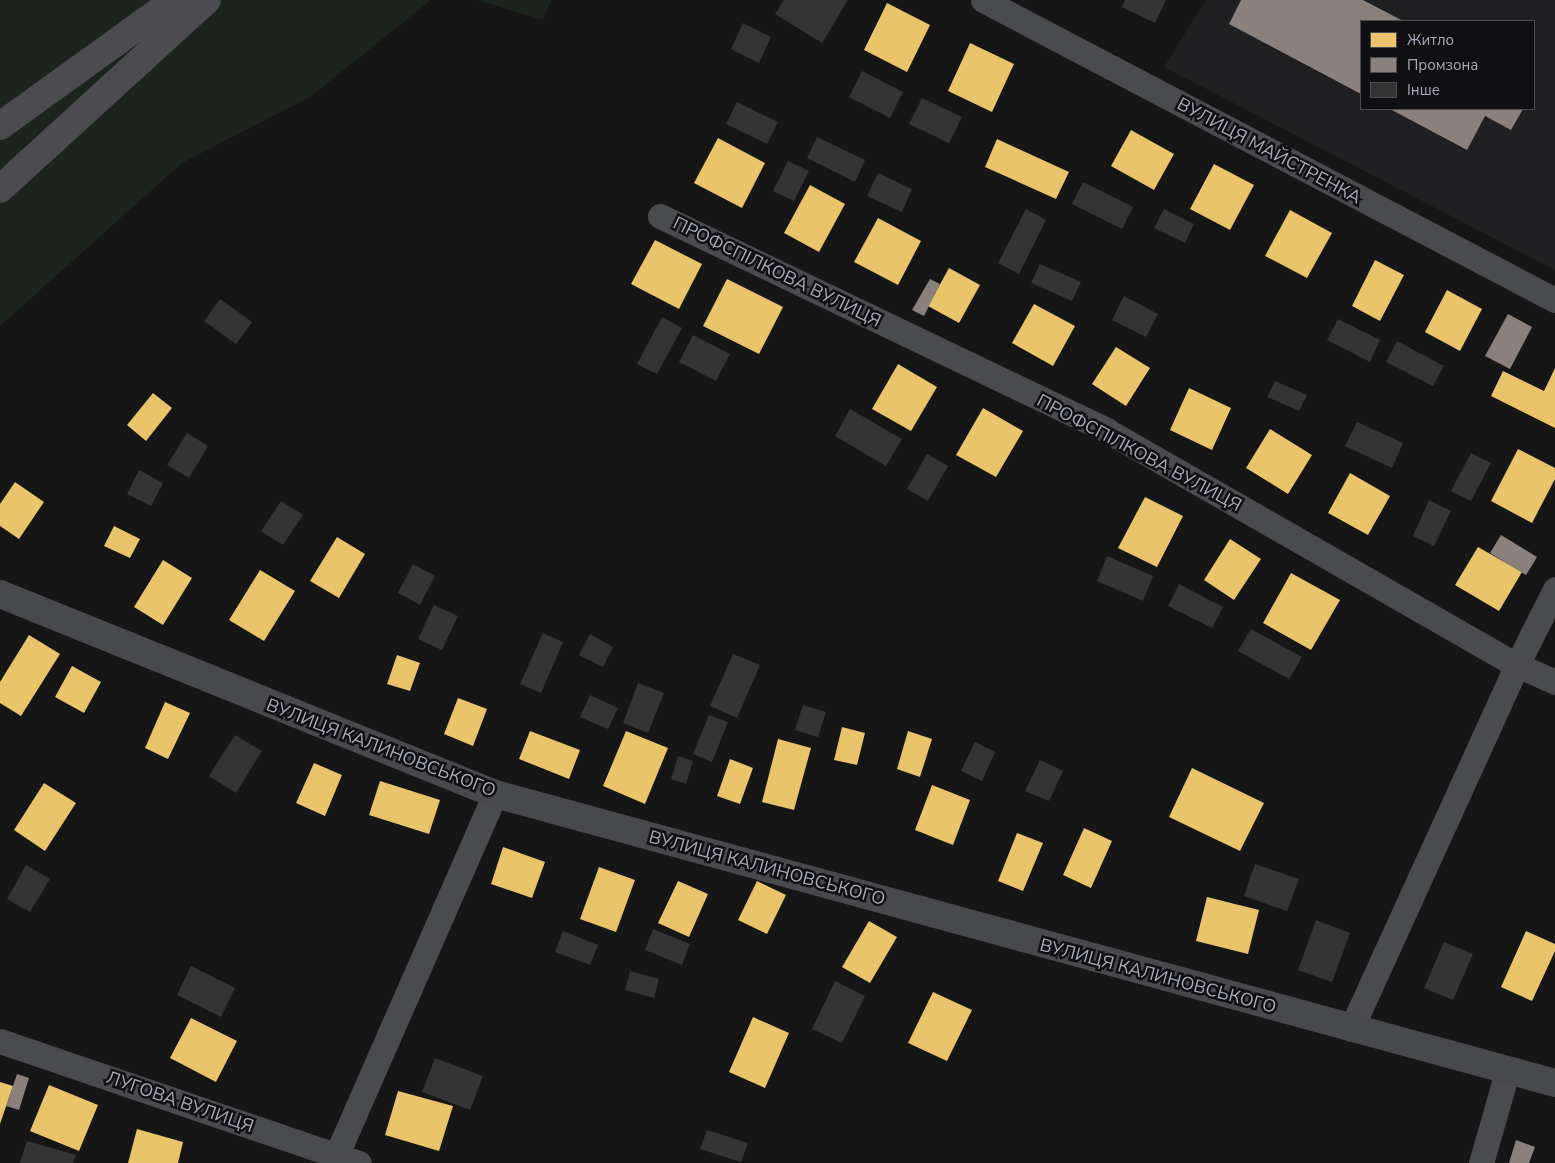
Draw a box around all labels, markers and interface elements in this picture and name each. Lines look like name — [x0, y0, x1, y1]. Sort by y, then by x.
legend — [1360, 20, 1535, 110]
text: Житло — [1407, 30, 1454, 50]
text: Промзона — [1407, 55, 1478, 75]
text: Інше — [1407, 80, 1440, 100]
street label: ВУЛИЦЯ МАЙСТРЕНКА — [1173, 93, 1365, 209]
street label: ПРОФСПІЛКОВА ВУЛИЦЯ — [670, 212, 884, 332]
street label: ПРОФСПІЛКОВА ВУЛИЦЯ — [1033, 390, 1245, 516]
street label: ВУЛИЦЯ КАЛИНОВСЬКОГО — [263, 694, 499, 802]
street label: ВУЛИЦЯ КАЛИНОВСЬКОГО — [646, 826, 888, 910]
street label: ВУЛИЦЯ КАЛИНОВСЬКОГО — [1037, 934, 1279, 1018]
street label: ЛУГОВА ВУЛИЦЯ — [104, 1067, 256, 1137]

